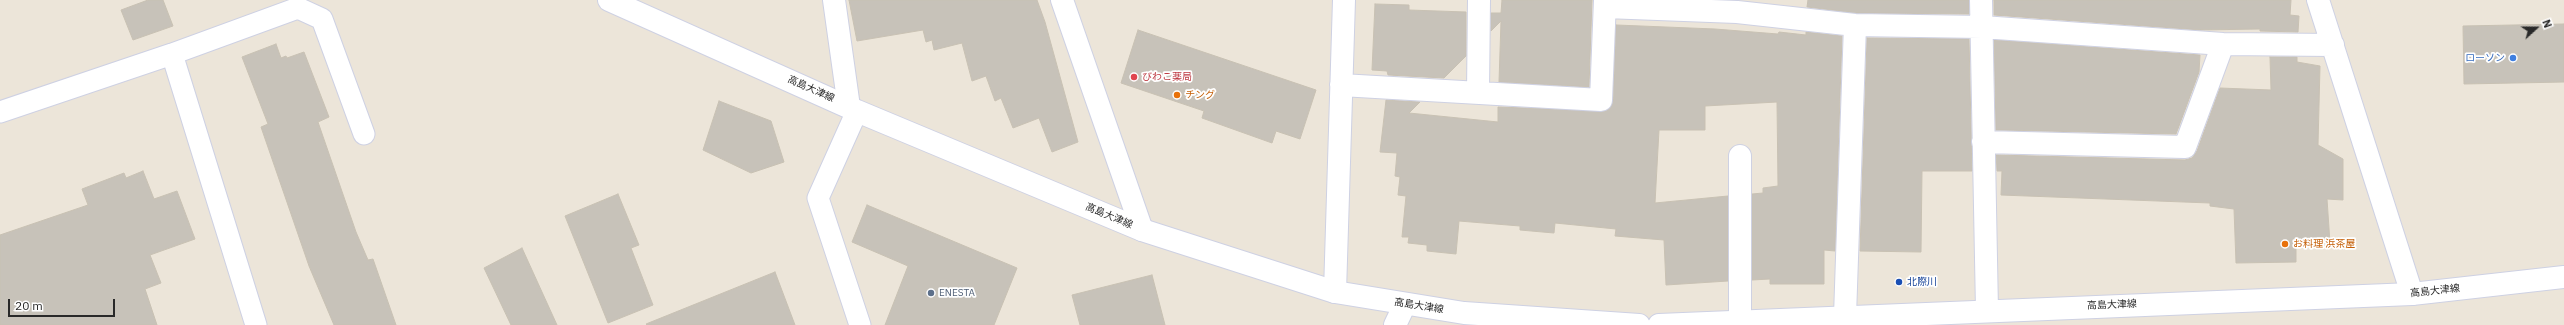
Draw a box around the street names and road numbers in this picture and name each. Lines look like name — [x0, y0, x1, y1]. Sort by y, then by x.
street label: 高島大津線 — [786, 73, 836, 105]
street label: 高島大津線 — [1084, 201, 1134, 231]
street label: 高島大津線 — [2410, 282, 2460, 300]
street label: 高島大津線 — [1393, 296, 1445, 316]
street label: 高島大津線 — [2087, 298, 2137, 312]

